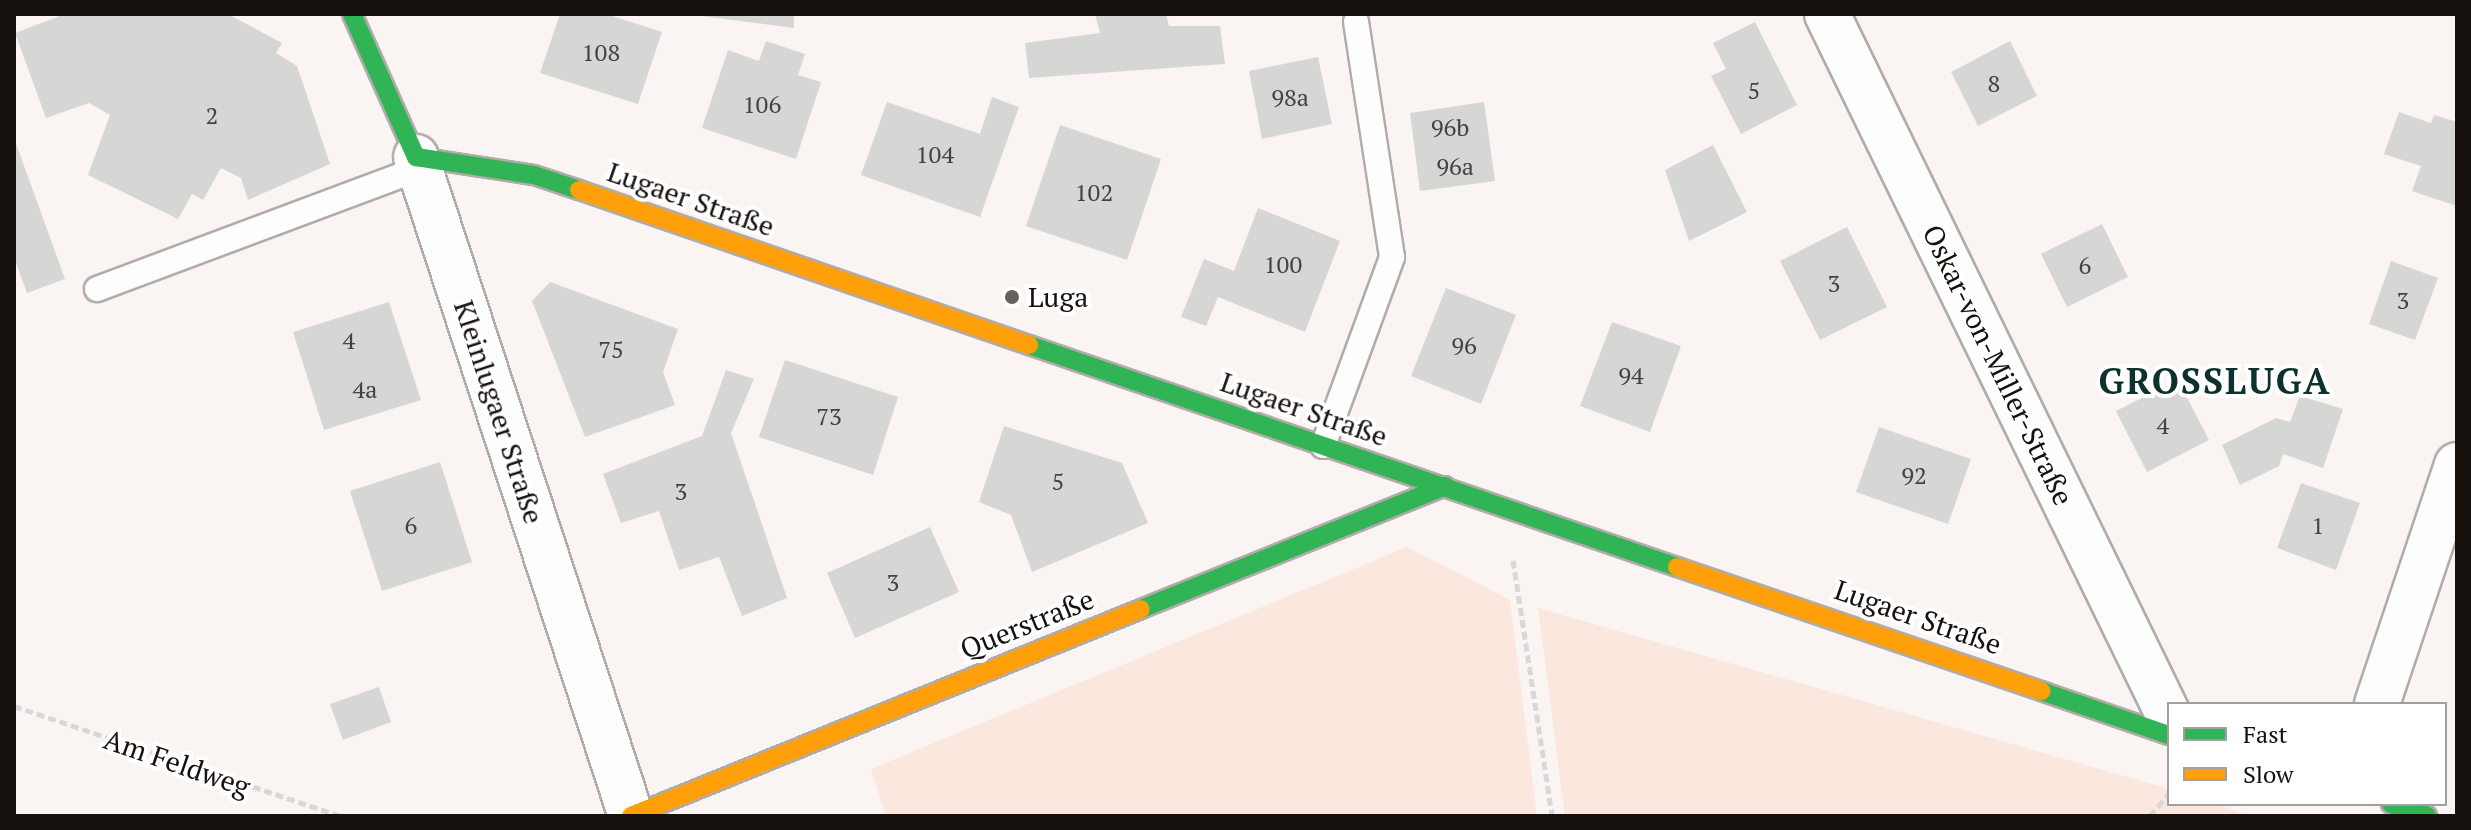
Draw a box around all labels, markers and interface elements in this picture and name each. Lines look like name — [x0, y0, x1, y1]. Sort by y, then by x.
house number: 108 — [582, 39, 620, 67]
house number: 8 — [1988, 70, 2000, 98]
house number: 5 — [1748, 77, 1760, 105]
house number: 98a — [1271, 84, 1309, 112]
house number: 106 — [743, 91, 781, 119]
house number: 2 — [206, 102, 218, 130]
house number: 96b — [1431, 114, 1469, 142]
house number: 104 — [916, 141, 954, 169]
house number: 96a — [1436, 153, 1474, 181]
street label: Lugaer Straße — [603, 155, 779, 243]
house number: 102 — [1075, 179, 1113, 207]
street label: Oskar-von-Miller-Straße — [1915, 219, 2081, 511]
house number: 100 — [1264, 251, 1302, 279]
house number: 6 — [2079, 252, 2091, 280]
house number: 3 — [1828, 270, 1840, 298]
place label: Luga — [1028, 280, 1088, 314]
house number: 3 — [2397, 287, 2409, 315]
marker: Luga — [1003, 288, 1021, 306]
street label: Kleinlugaer Straße — [447, 296, 551, 528]
house number: 4 — [343, 327, 355, 355]
house number: 96 — [1451, 332, 1477, 360]
house number: 75 — [598, 336, 624, 364]
district label: GROSSLUGA — [2098, 359, 2332, 403]
house number: 94 — [1618, 362, 1644, 390]
street label: Lugaer Straße — [1216, 365, 1392, 453]
house number: 4a — [353, 376, 377, 404]
house number: 73 — [816, 403, 842, 431]
house number: 4 — [2157, 412, 2169, 440]
house number: 92 — [1901, 462, 1927, 490]
house number: 5 — [1052, 468, 1064, 496]
house number: 3 — [675, 478, 687, 506]
house number: 6 — [405, 512, 417, 540]
house number: 1 — [2312, 512, 2324, 540]
house number: 3 — [887, 569, 899, 597]
street label: Lugaer Straße — [1830, 573, 2006, 661]
street label: Querstraße — [955, 582, 1099, 666]
legend — [2167, 702, 2447, 806]
text: Fast — [2243, 718, 2287, 750]
street label: Am Feldweg — [100, 722, 254, 804]
text: Slow — [2243, 758, 2294, 790]

